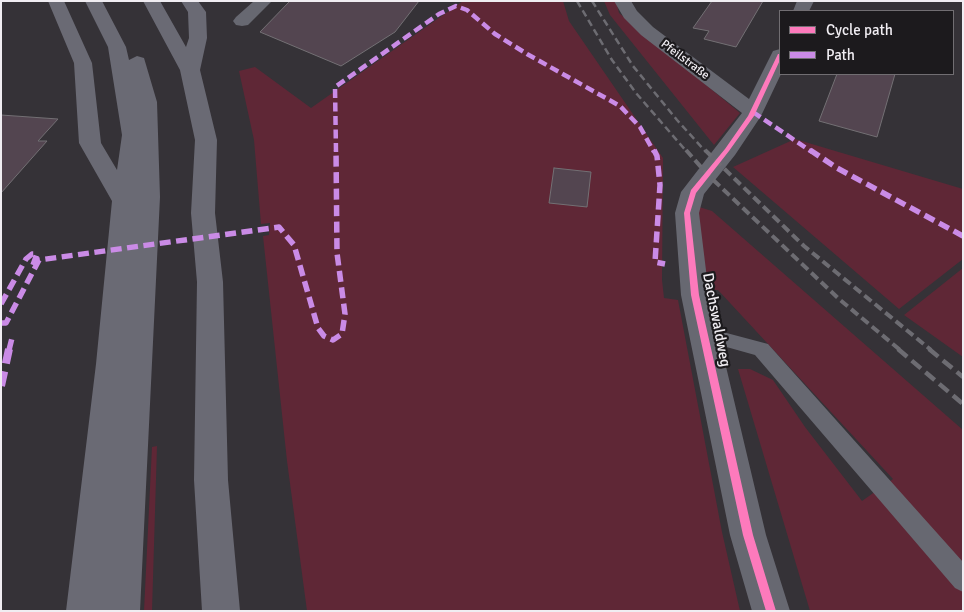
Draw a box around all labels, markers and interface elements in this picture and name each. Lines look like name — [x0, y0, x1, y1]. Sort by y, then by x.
legend — [779, 10, 954, 75]
text: Cycle path — [826, 21, 893, 39]
street label: Pfeilstraße — [658, 37, 712, 83]
text: Path — [826, 46, 855, 64]
street label: Dachswaldweg — [698, 271, 734, 369]

